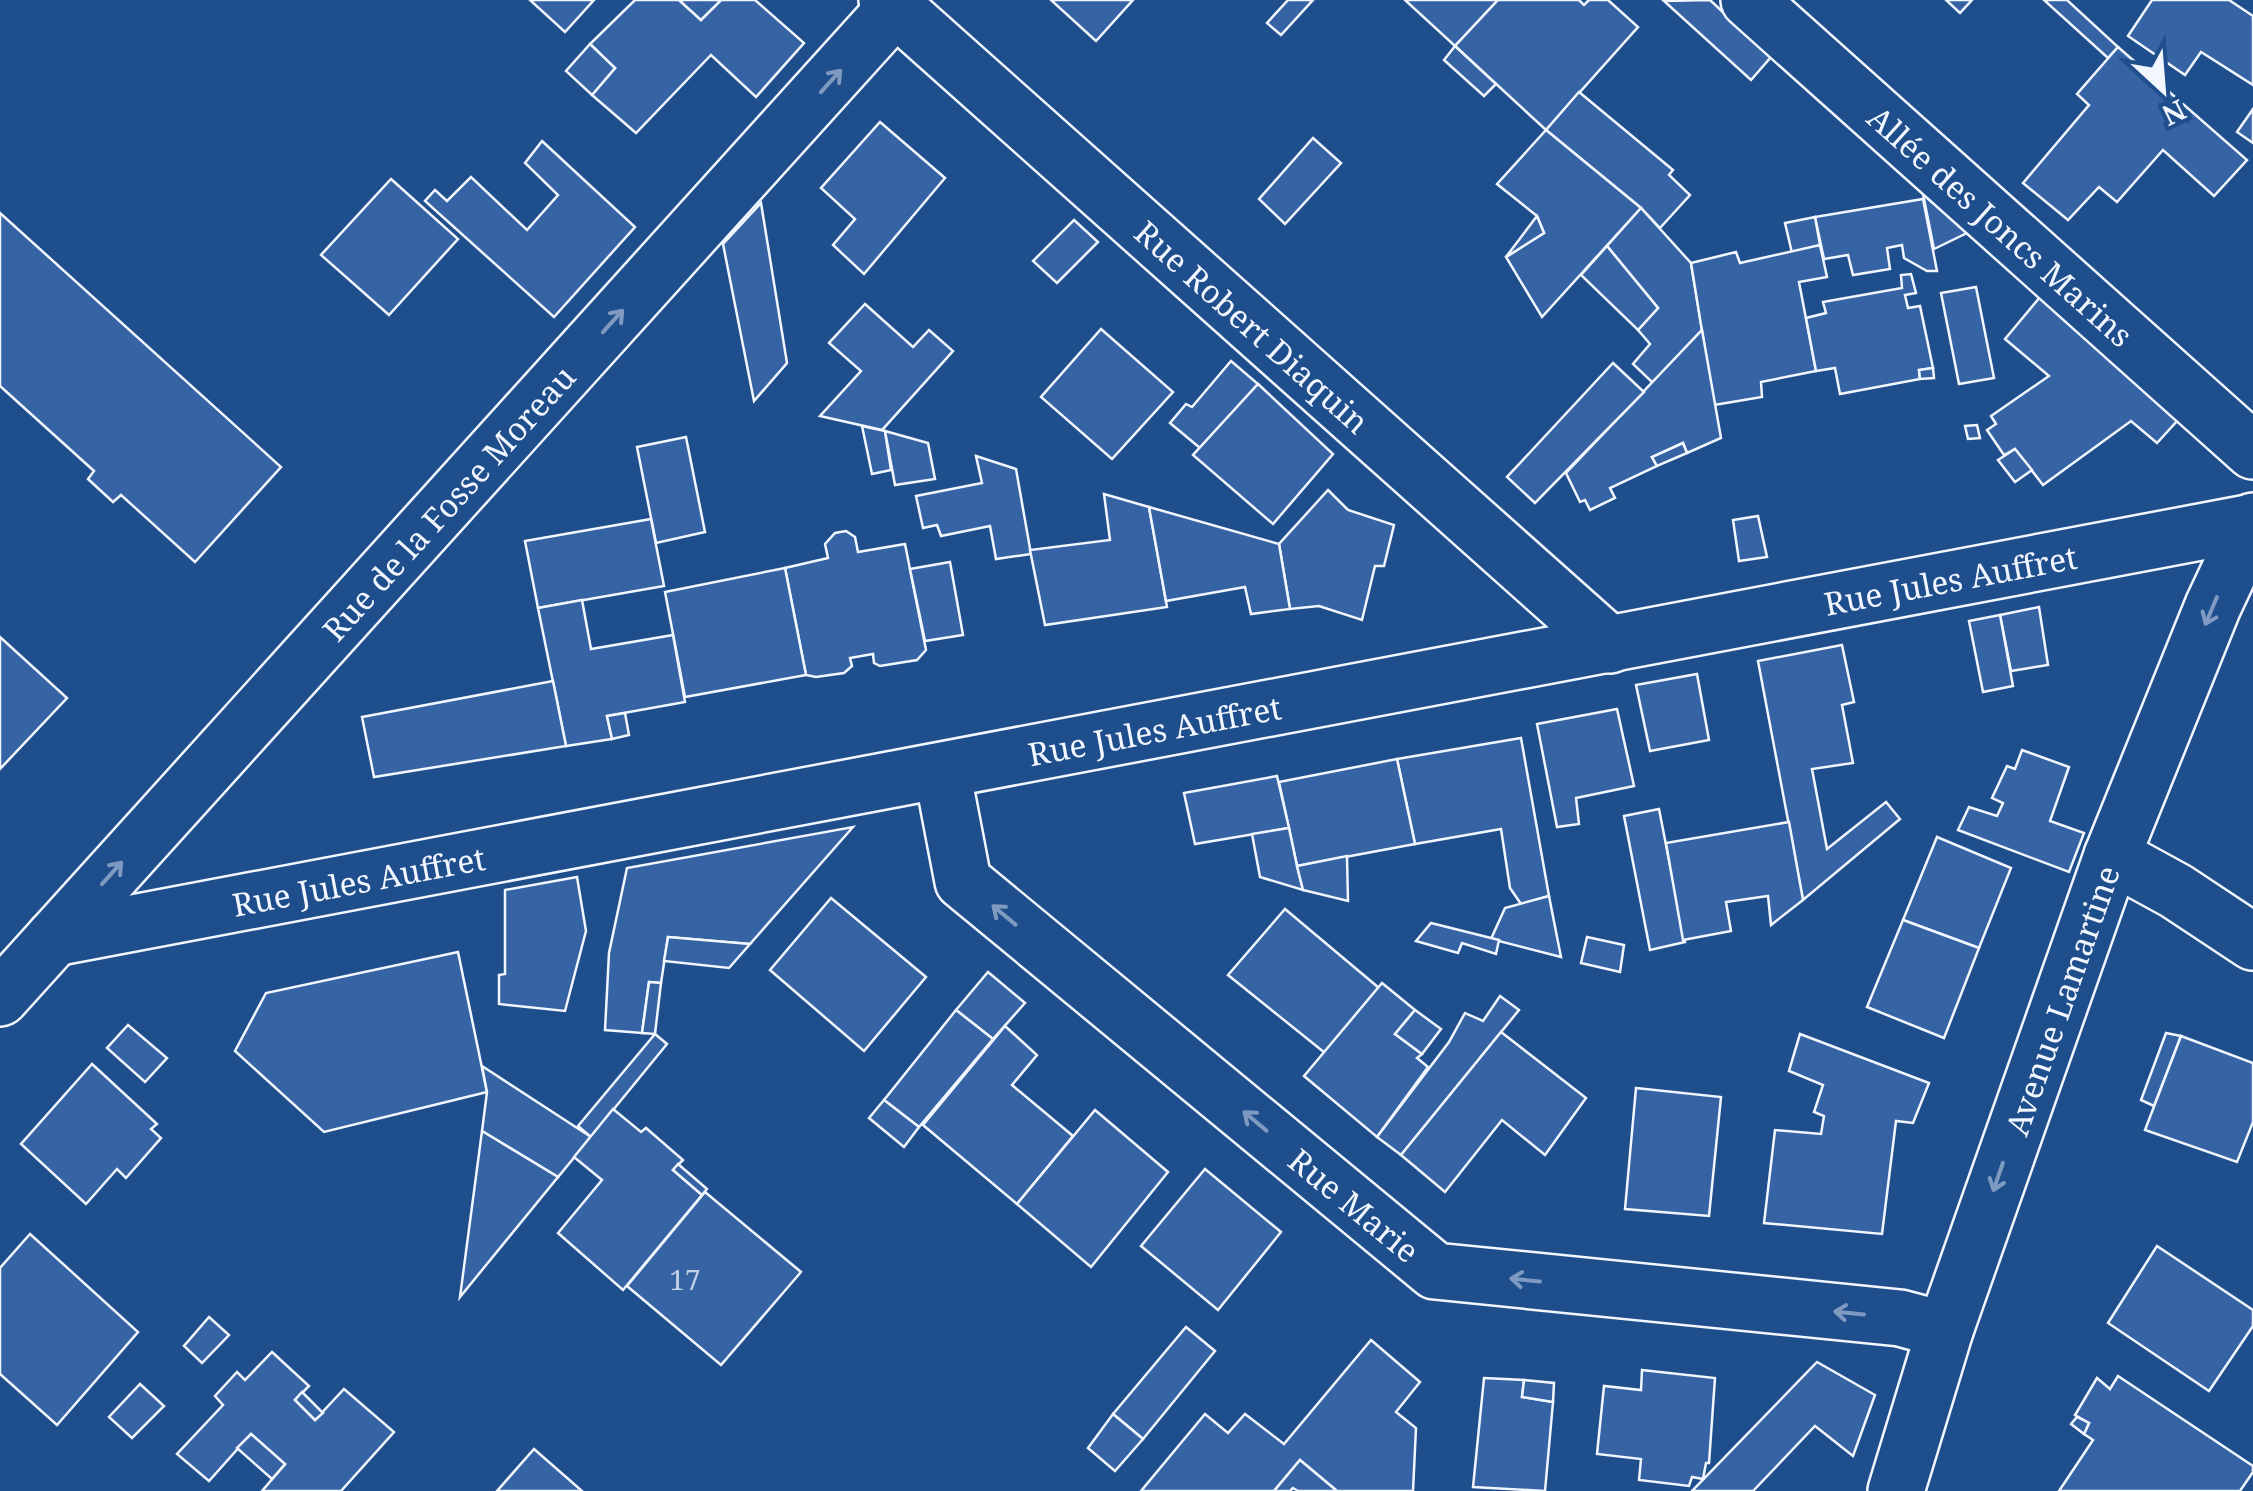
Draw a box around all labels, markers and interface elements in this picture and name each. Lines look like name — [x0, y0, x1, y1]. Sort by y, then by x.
north arrow — [2113, 40, 2213, 140]
one-way arrow — [819, 69, 842, 94]
text: N — [2156, 91, 2193, 135]
street label: Allée des Joncs Marins — [1859, 95, 2143, 355]
street label: Rue Robert Diaquin — [1126, 210, 1379, 442]
one-way arrow — [601, 309, 624, 334]
street label: Rue de la Fosse Moreau — [312, 355, 584, 650]
street label: Rue Jules Auffret — [1820, 534, 2080, 624]
one-way arrow — [2201, 595, 2219, 626]
street label: Rue Jules Auffret — [1024, 685, 1285, 775]
street label: Rue Jules Auffret — [228, 835, 489, 925]
street label: Avenue Lamartine — [1994, 859, 2129, 1141]
one-way arrow — [101, 861, 124, 886]
one-way arrow — [992, 904, 1018, 926]
one-way arrow — [1242, 1111, 1268, 1133]
street label: Rue Marie — [1280, 1138, 1429, 1271]
one-way arrow — [1988, 1161, 2006, 1193]
house number: 17 — [669, 1260, 701, 1298]
one-way arrow — [1510, 1270, 1542, 1289]
one-way arrow — [1833, 1303, 1865, 1322]

